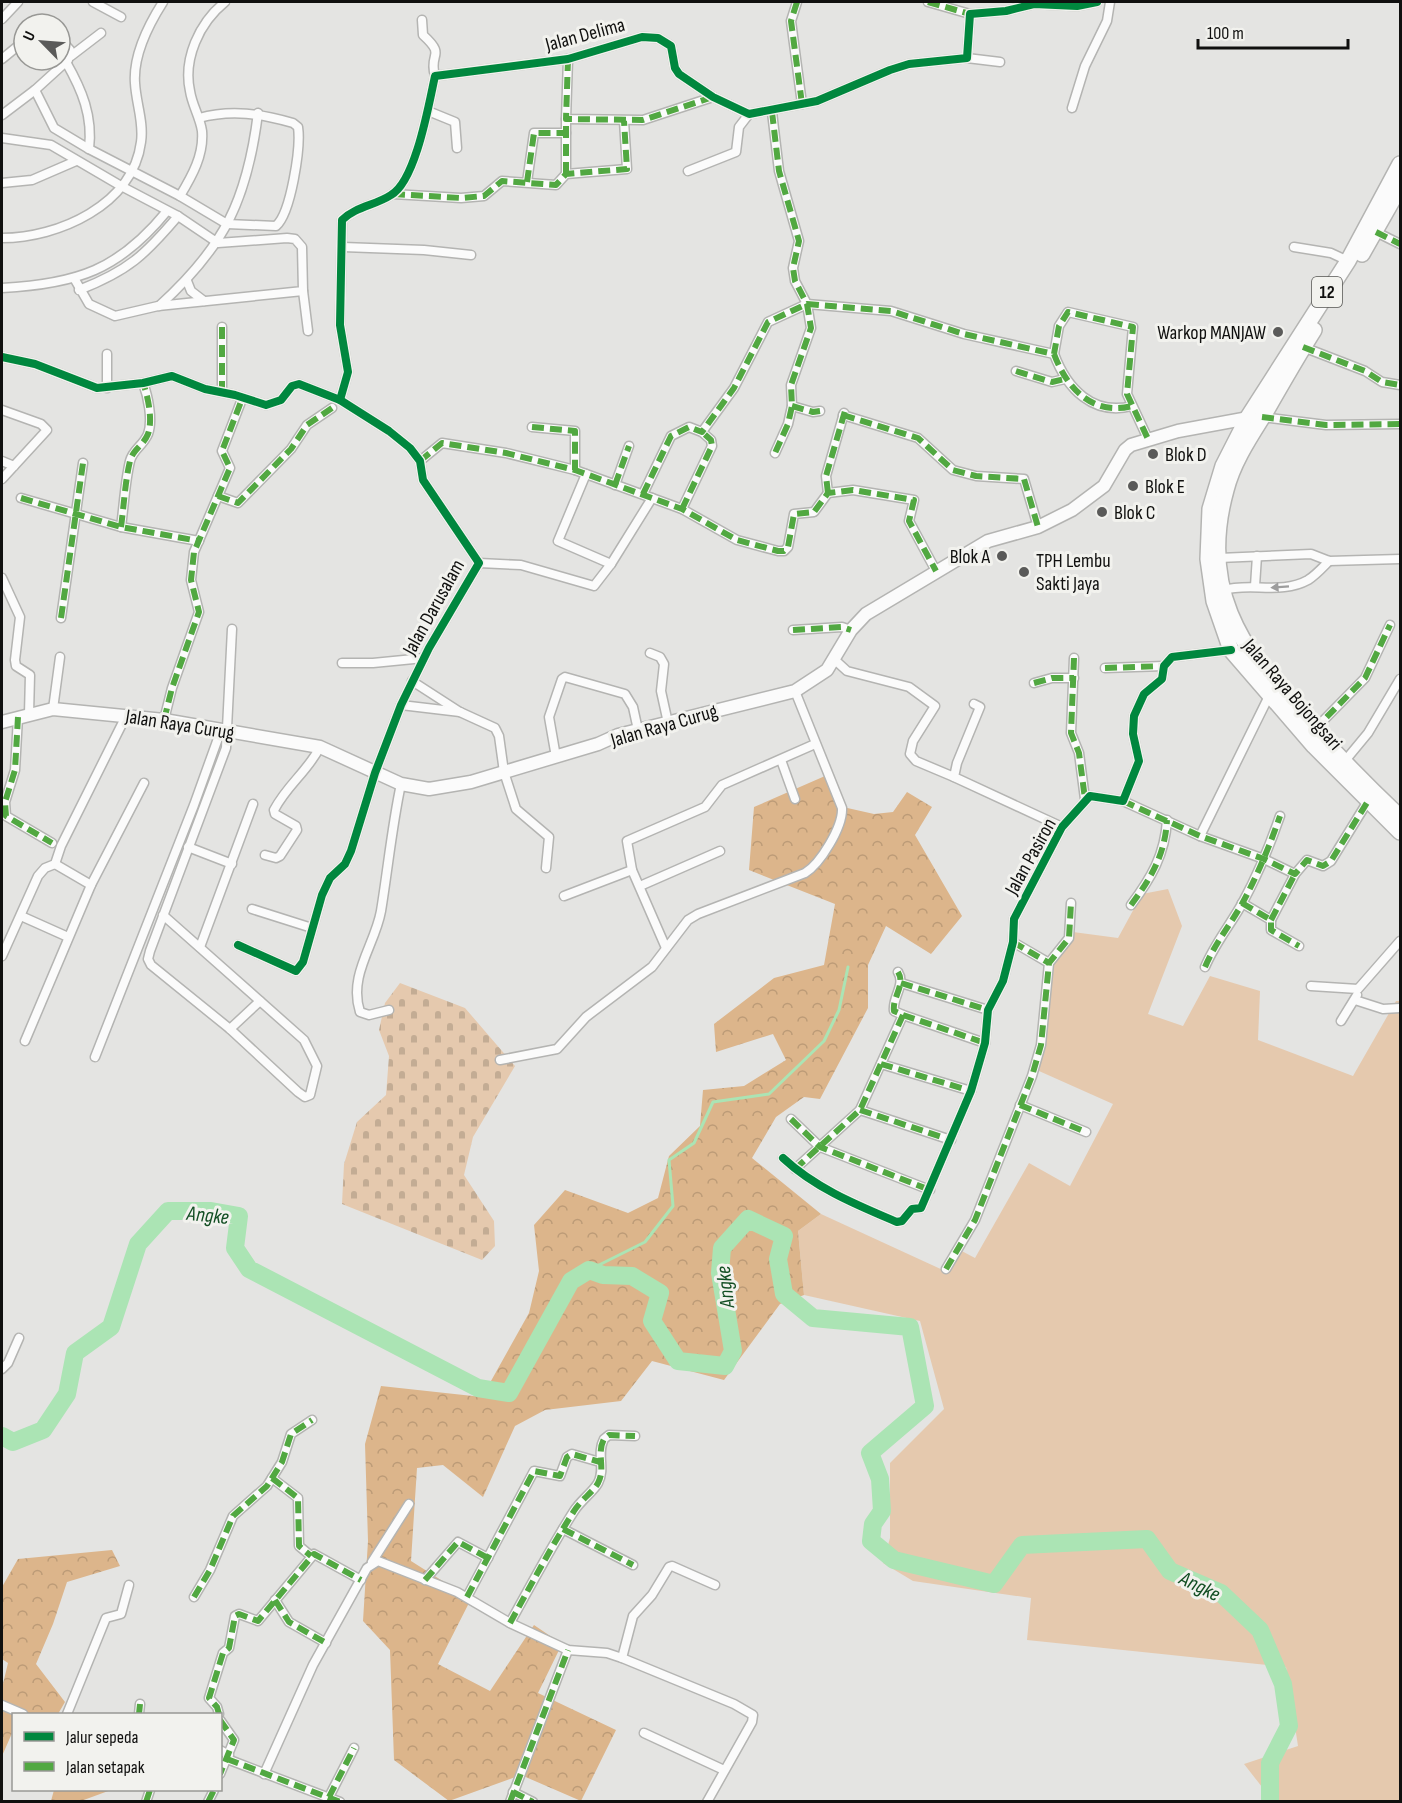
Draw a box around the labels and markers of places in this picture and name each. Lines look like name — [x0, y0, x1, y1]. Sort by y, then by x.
place label: Warkop MANJAW — [1157, 321, 1266, 345]
marker: Warkop MANJAW — [1271, 325, 1285, 339]
place label: Blok D — [1165, 443, 1207, 467]
marker: Blok D — [1146, 447, 1160, 461]
place label: Blok E — [1145, 475, 1185, 499]
marker: Blok E — [1126, 479, 1140, 493]
place label: Blok C — [1114, 501, 1155, 525]
marker: Blok C — [1095, 505, 1109, 519]
place label: Blok A — [950, 545, 990, 569]
marker: Blok A — [995, 549, 1009, 563]
place label: TPH Lembu Sakti Jaya — [1036, 549, 1111, 596]
marker: TPH Lembu Sakti Jaya — [1017, 565, 1031, 579]

